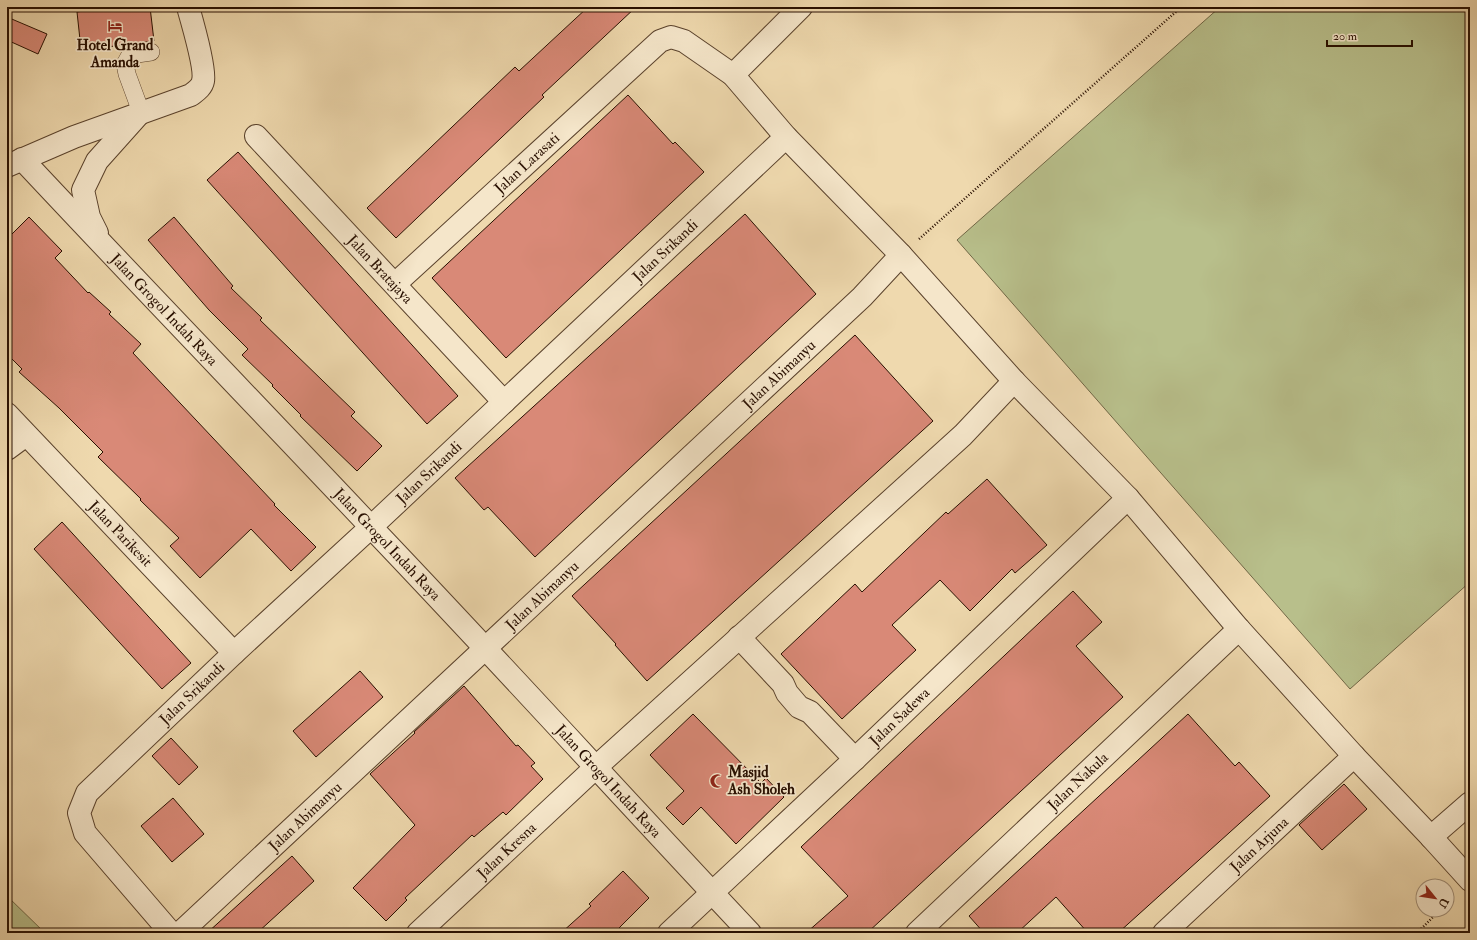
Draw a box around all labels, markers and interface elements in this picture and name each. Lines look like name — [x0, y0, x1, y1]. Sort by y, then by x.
hotel icon: Hotel Grand Amanda — [107, 18, 123, 34]
scale bar — [1327, 22, 1412, 48]
text: 20 m — [1333, 29, 1358, 44]
place label: Hotel Grand Amanda — [77, 36, 154, 72]
street label: Jalan Larasati — [490, 128, 564, 199]
street label: Jalan Srikandi — [628, 215, 702, 287]
street label: Jalan Bratajaya — [342, 230, 418, 308]
street label: Jalan Grogol Indah Raya — [105, 249, 223, 370]
street label: Jalan Abimanyu — [738, 335, 820, 415]
street label: Jalan Srikandi — [391, 437, 466, 509]
street label: Jalan Grogol Indah Raya — [328, 483, 446, 605]
street label: Jalan Parikesit — [83, 496, 157, 571]
street label: Jalan Abimanyu — [501, 556, 583, 636]
street label: Jalan Srikandi — [154, 658, 228, 730]
street label: Jalan Sadewa — [864, 683, 934, 751]
street label: Jalan Grogol Indah Raya — [550, 720, 666, 842]
street label: Jalan Nakula — [1042, 747, 1113, 816]
place label: Masjid Ash Sholeh — [727, 763, 795, 799]
mosque icon: Masjid Ash Sholeh — [709, 773, 725, 789]
street label: Jalan Abimanyu — [264, 777, 346, 857]
street label: Jalan Arjuna — [1225, 812, 1293, 878]
street label: Jalan Kresna — [472, 818, 541, 884]
north arrow — [1415, 878, 1455, 918]
text: U — [1435, 896, 1451, 911]

